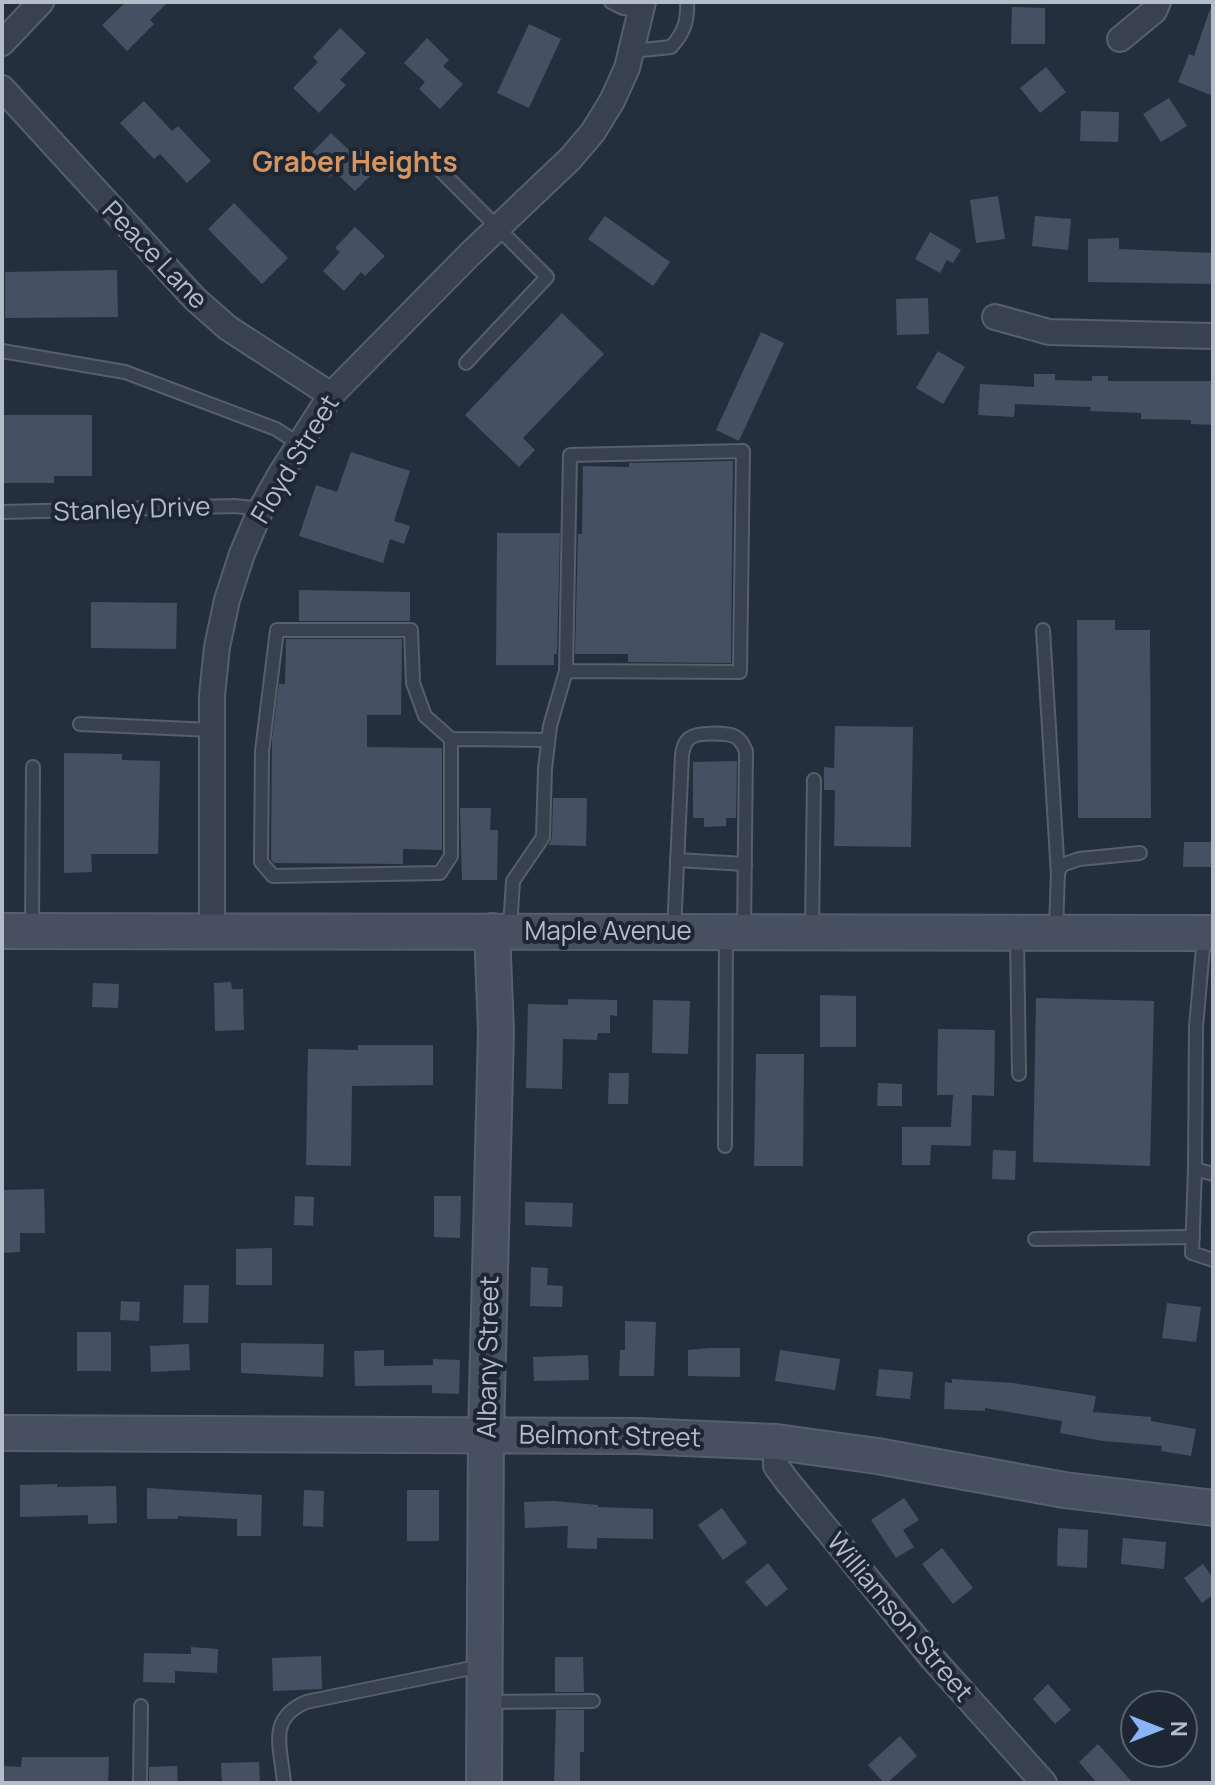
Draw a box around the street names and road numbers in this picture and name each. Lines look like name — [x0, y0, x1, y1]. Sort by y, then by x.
street label: Peace Lane — [95, 192, 216, 316]
street label: Floyd Street — [242, 387, 347, 530]
street label: Stanley Drive — [53, 487, 211, 529]
street label: Maple Avenue — [524, 912, 692, 948]
street label: Albany Street — [468, 1275, 506, 1439]
street label: Belmont Street — [519, 1415, 701, 1455]
street label: Williamson Street — [819, 1524, 982, 1709]

